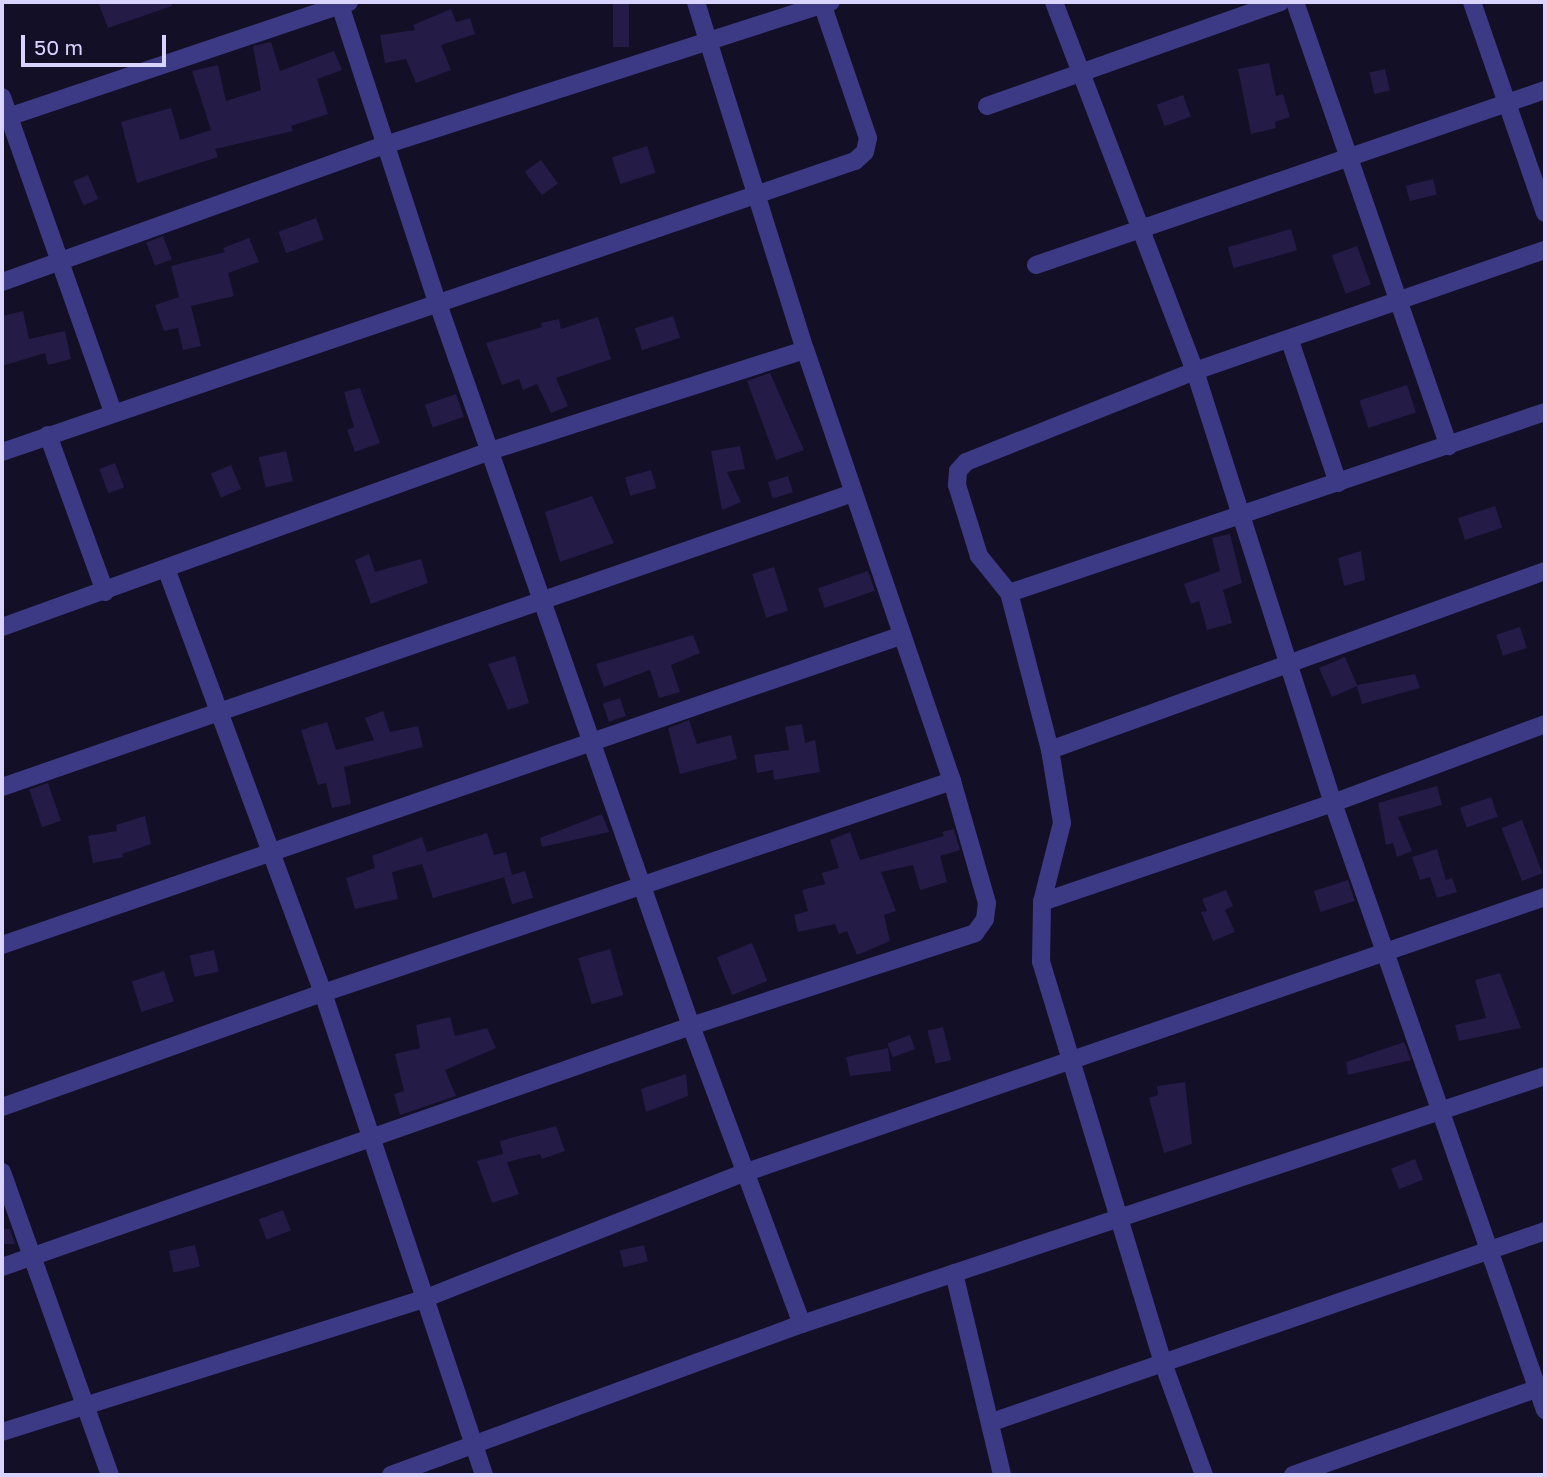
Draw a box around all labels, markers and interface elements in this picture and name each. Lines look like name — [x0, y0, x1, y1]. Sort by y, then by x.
scale bar — [24, 21, 170, 65]
text: 50 m — [34, 34, 83, 60]

